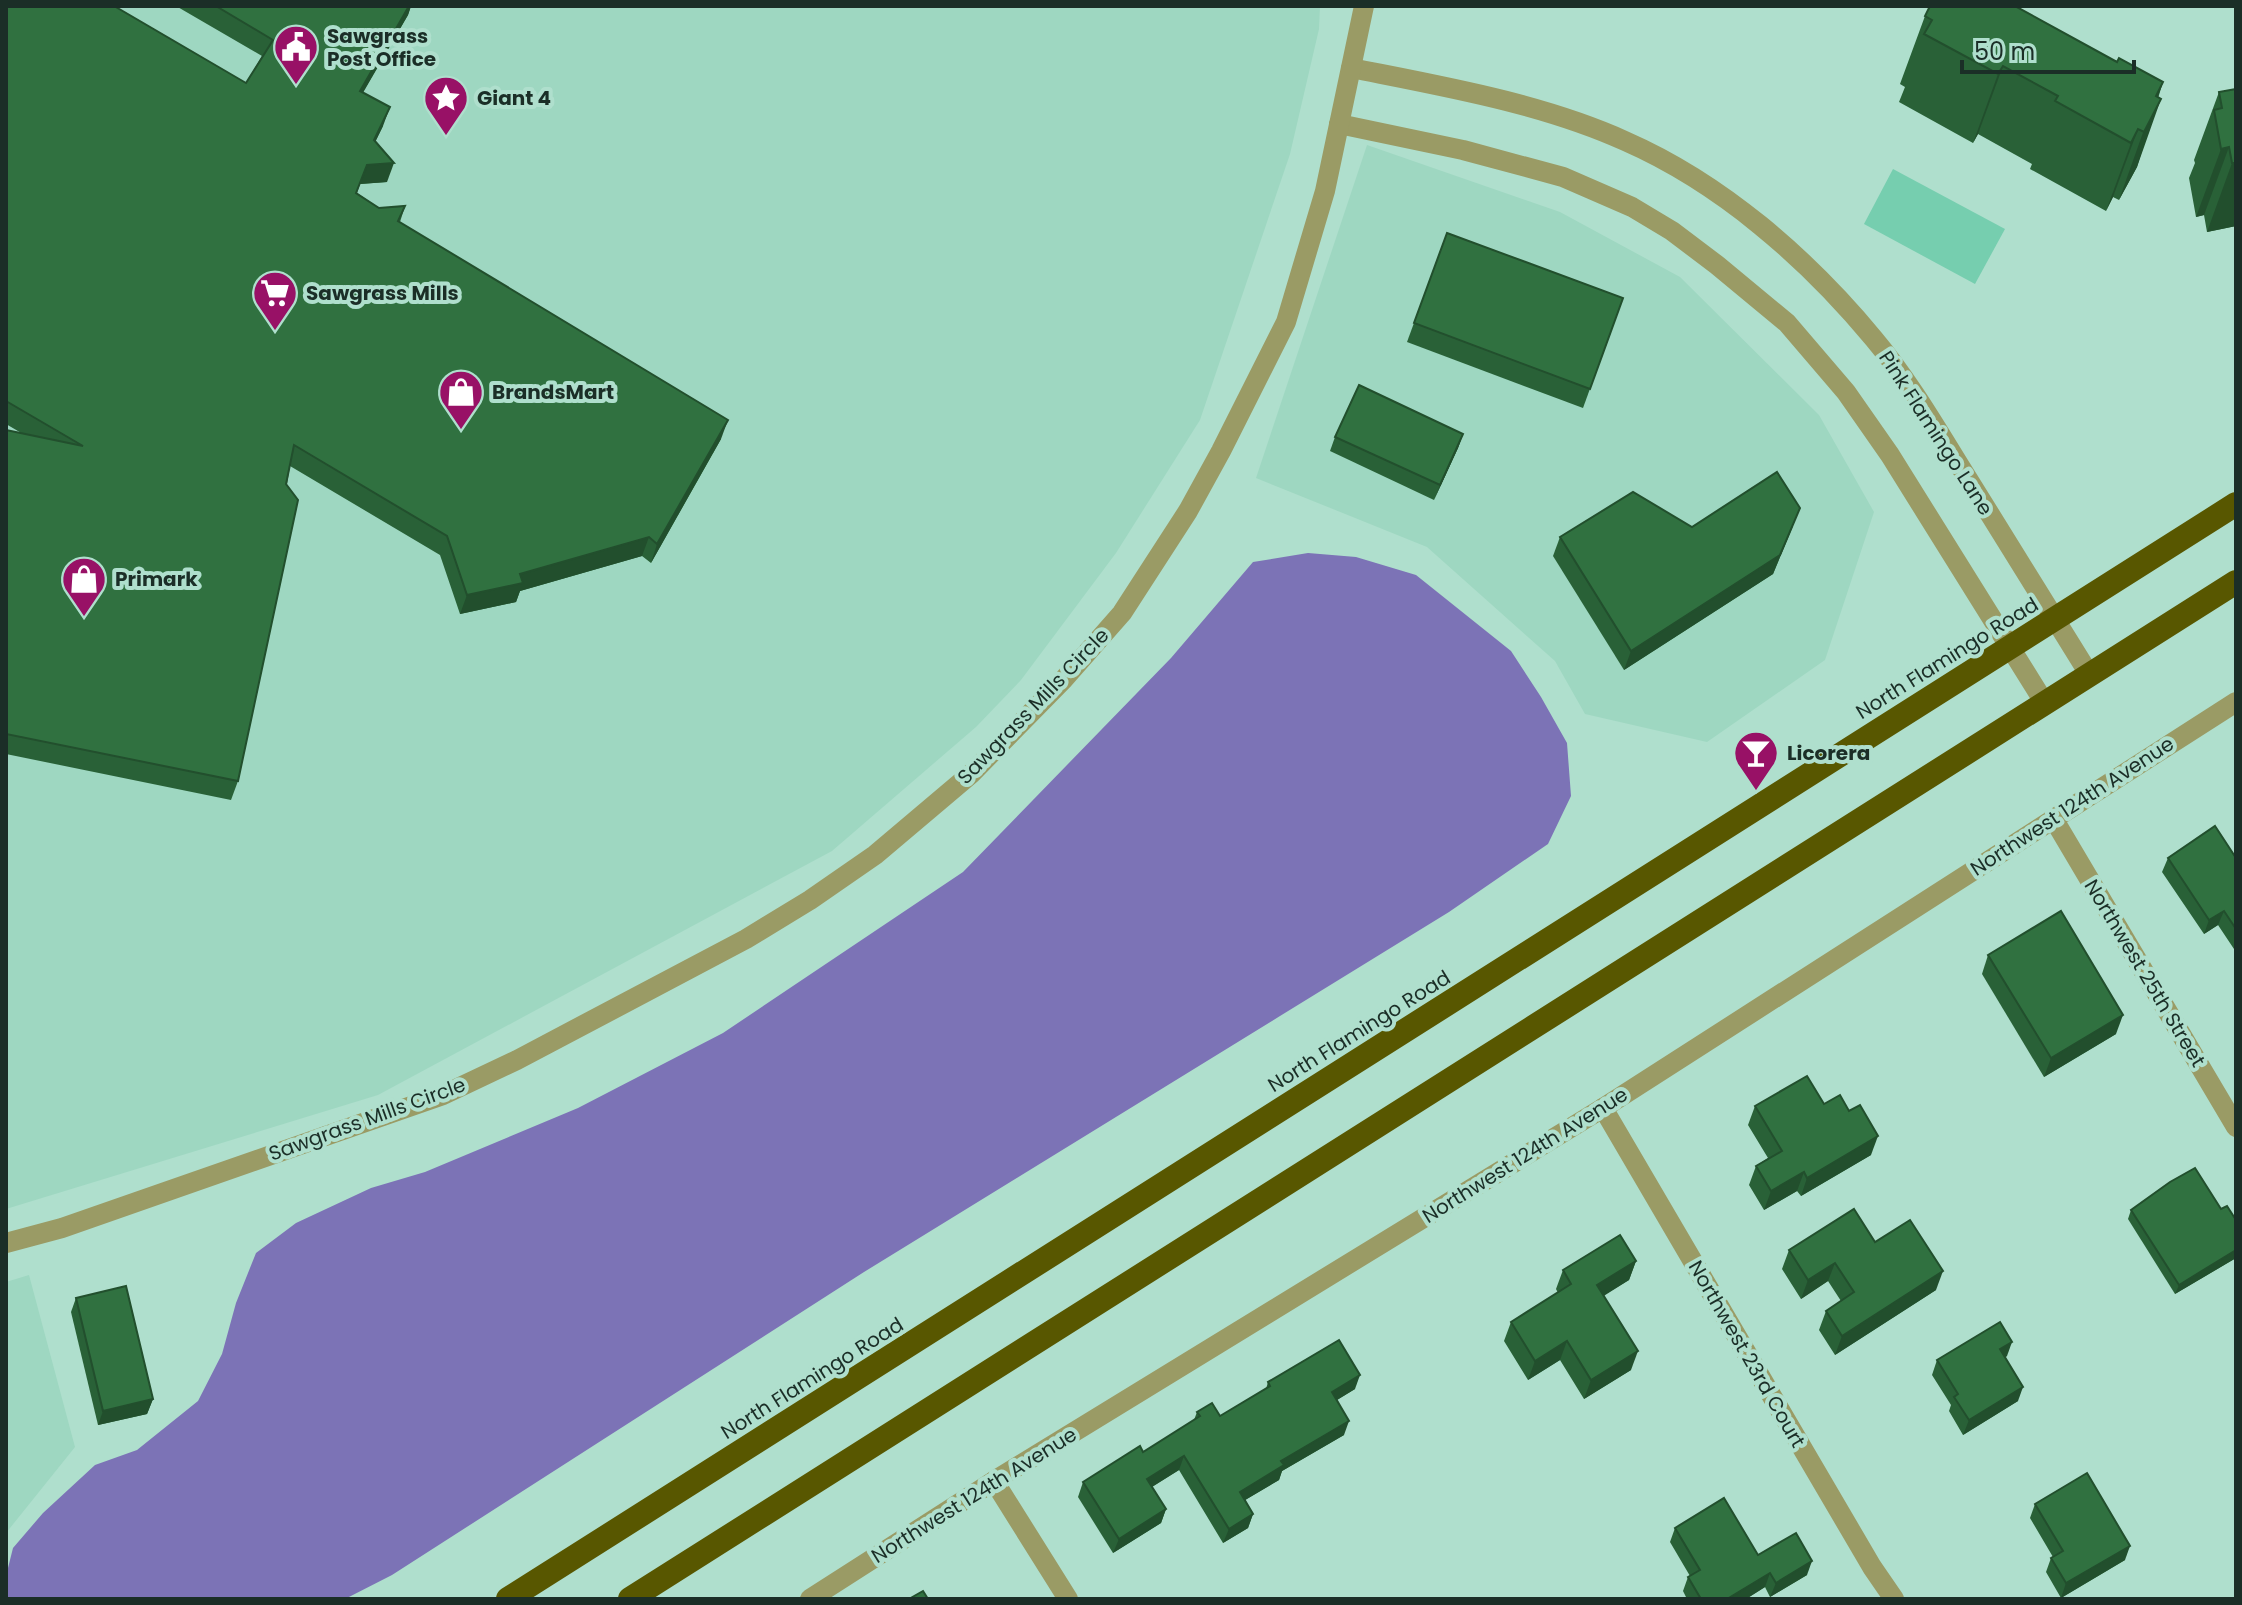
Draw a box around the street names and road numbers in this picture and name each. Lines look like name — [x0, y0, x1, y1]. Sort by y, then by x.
street label: Pink Flamingo Lane — [1872, 345, 2000, 521]
street label: North Flamingo Road — [1850, 590, 2044, 726]
street label: Sawgrass Mills Circle — [951, 622, 1115, 790]
street label: Northwest 124th Avenue — [1965, 730, 2179, 882]
street label: Northwest 25th Street — [2078, 874, 2212, 1072]
street label: North Flamingo Road — [1262, 963, 1456, 1099]
street label: Sawgrass Mills Circle — [265, 1070, 469, 1168]
street label: Northwest 124th Avenue — [1417, 1080, 1633, 1230]
street label: Northwest 23rd Court — [1682, 1255, 1812, 1453]
street label: North Flamingo Road — [715, 1310, 909, 1446]
street label: Northwest 124th Avenue — [866, 1420, 1082, 1570]

